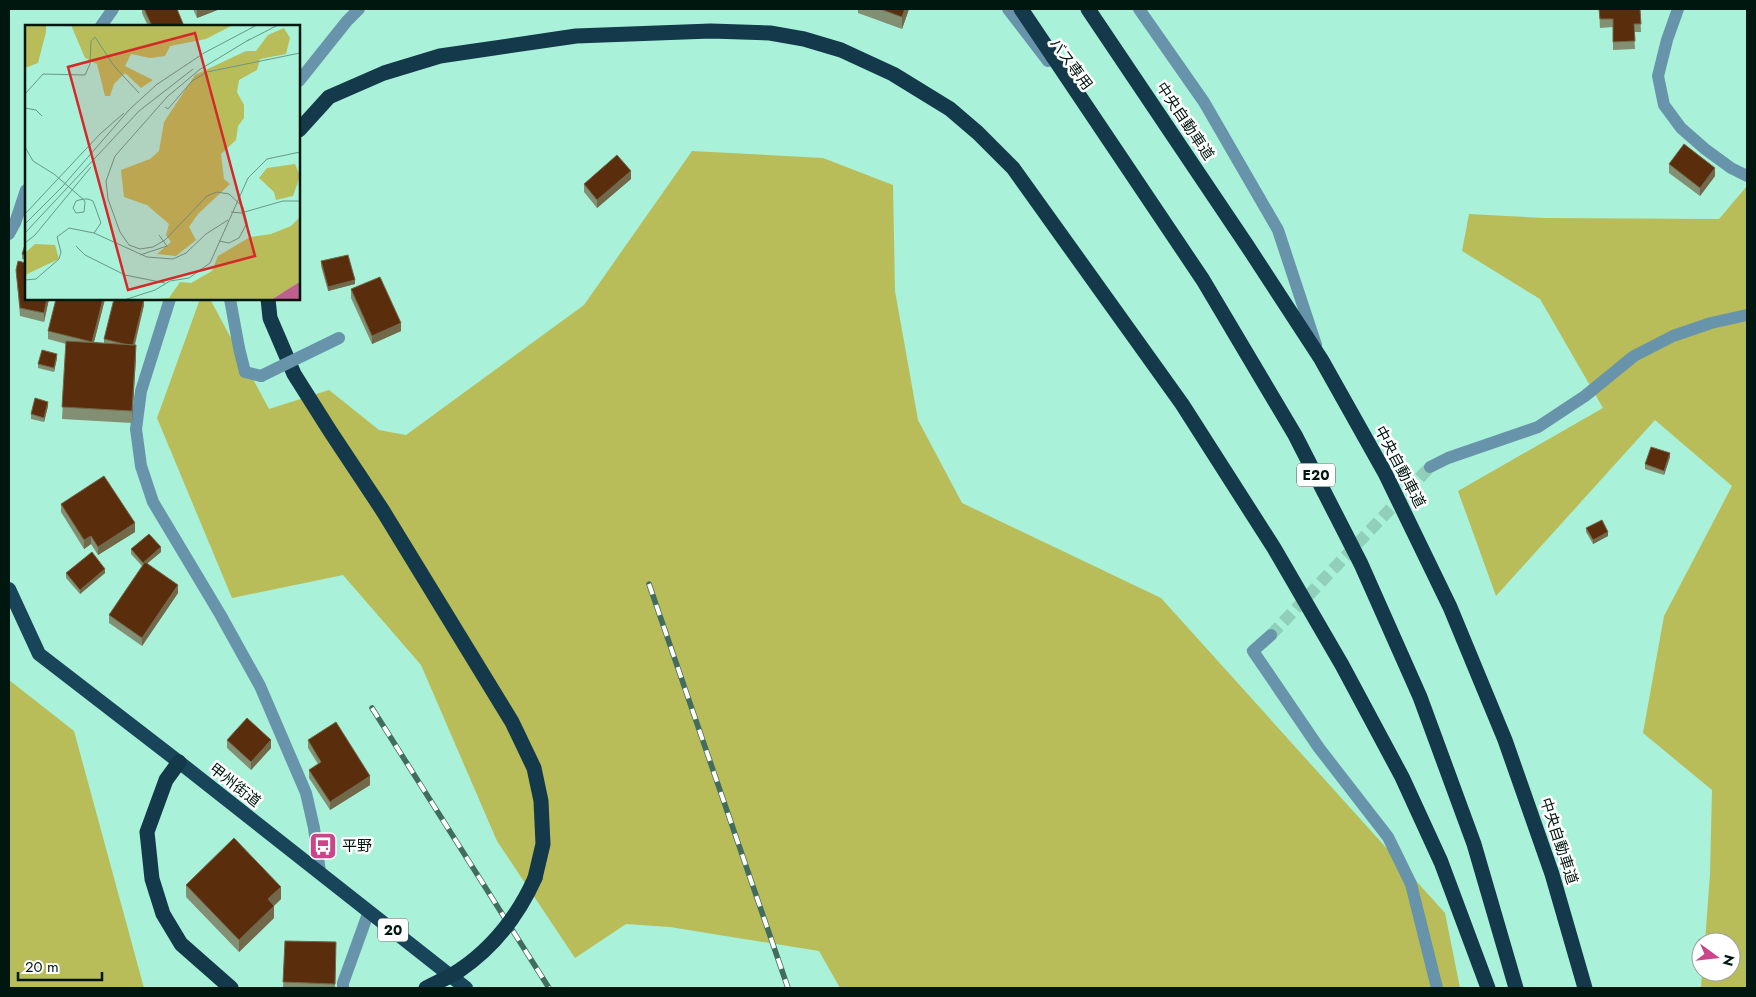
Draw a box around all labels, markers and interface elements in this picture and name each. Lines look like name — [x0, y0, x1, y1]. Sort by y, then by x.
inset map — [25, 25, 300, 300]
street label: バス専用 — [1044, 33, 1098, 95]
street label: 中央自動車道 — [1151, 78, 1219, 164]
street label: 中央自動車道 — [1369, 422, 1431, 512]
road number: E20 — [1297, 464, 1335, 486]
street label: 甲州街道 — [205, 758, 265, 812]
street label: 中央自動車道 — [1535, 795, 1583, 887]
bus stop icon: 平野 — [308, 831, 338, 861]
place label: 平野 — [342, 835, 372, 857]
road number: 20 — [378, 918, 408, 942]
north arrow — [1691, 932, 1741, 982]
scale bar — [18, 950, 101, 982]
text: N — [1717, 952, 1740, 968]
text: 20 m — [25, 956, 59, 978]

